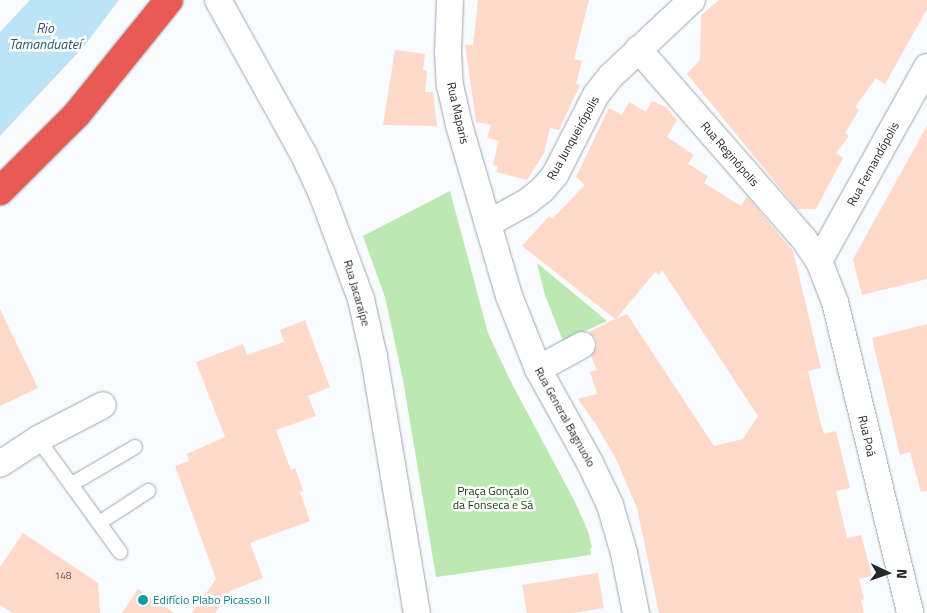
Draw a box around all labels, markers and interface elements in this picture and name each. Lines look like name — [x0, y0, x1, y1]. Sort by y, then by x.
water label: Rio Tamanduateí — [9, 20, 81, 52]
street label: Rua Maparis — [444, 81, 472, 145]
street label: Rua Junqueirópolis — [544, 93, 602, 183]
street label: Rua Reginópolis — [698, 119, 762, 189]
street label: Rua Fernandópolis — [844, 119, 902, 209]
street label: Rua Jacaraípe — [341, 258, 373, 328]
street label: Rua General Bagnuolo — [532, 365, 598, 469]
street label: Rua Poá — [855, 414, 879, 458]
park label: Praça Gonçalo da Fonseca e Sá — [453, 484, 533, 512]
north arrow — [862, 548, 912, 598]
text: N — [892, 568, 913, 579]
house number: 148 — [55, 570, 71, 582]
place label: Edifício Plabo Picasso II — [153, 593, 270, 607]
marker: Edifício Plabo Picasso II — [137, 594, 149, 606]

